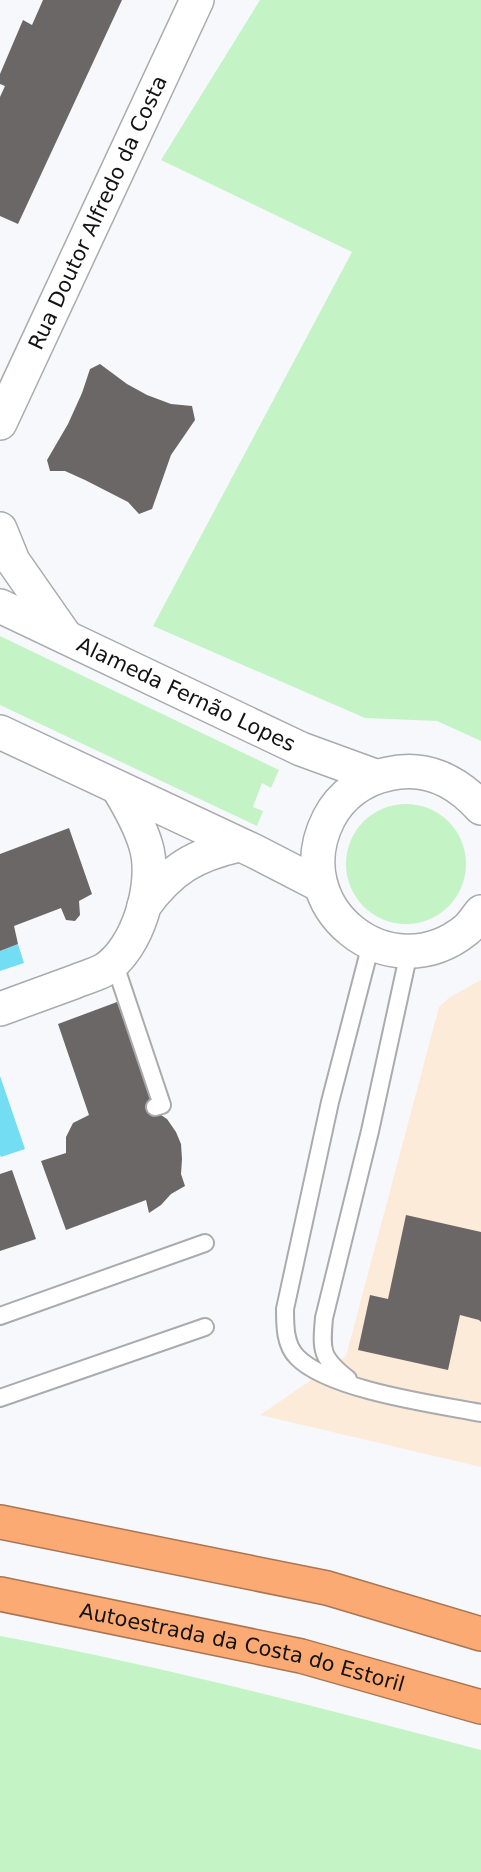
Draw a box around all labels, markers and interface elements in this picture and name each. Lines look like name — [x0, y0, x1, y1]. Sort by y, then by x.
street label: Rua Doutor Alfredo da Costa — [24, 72, 172, 353]
street label: Alameda Fernão Lopes — [73, 632, 299, 756]
street label: Autoestrada da Costa do Estoril — [77, 1599, 407, 1697]

